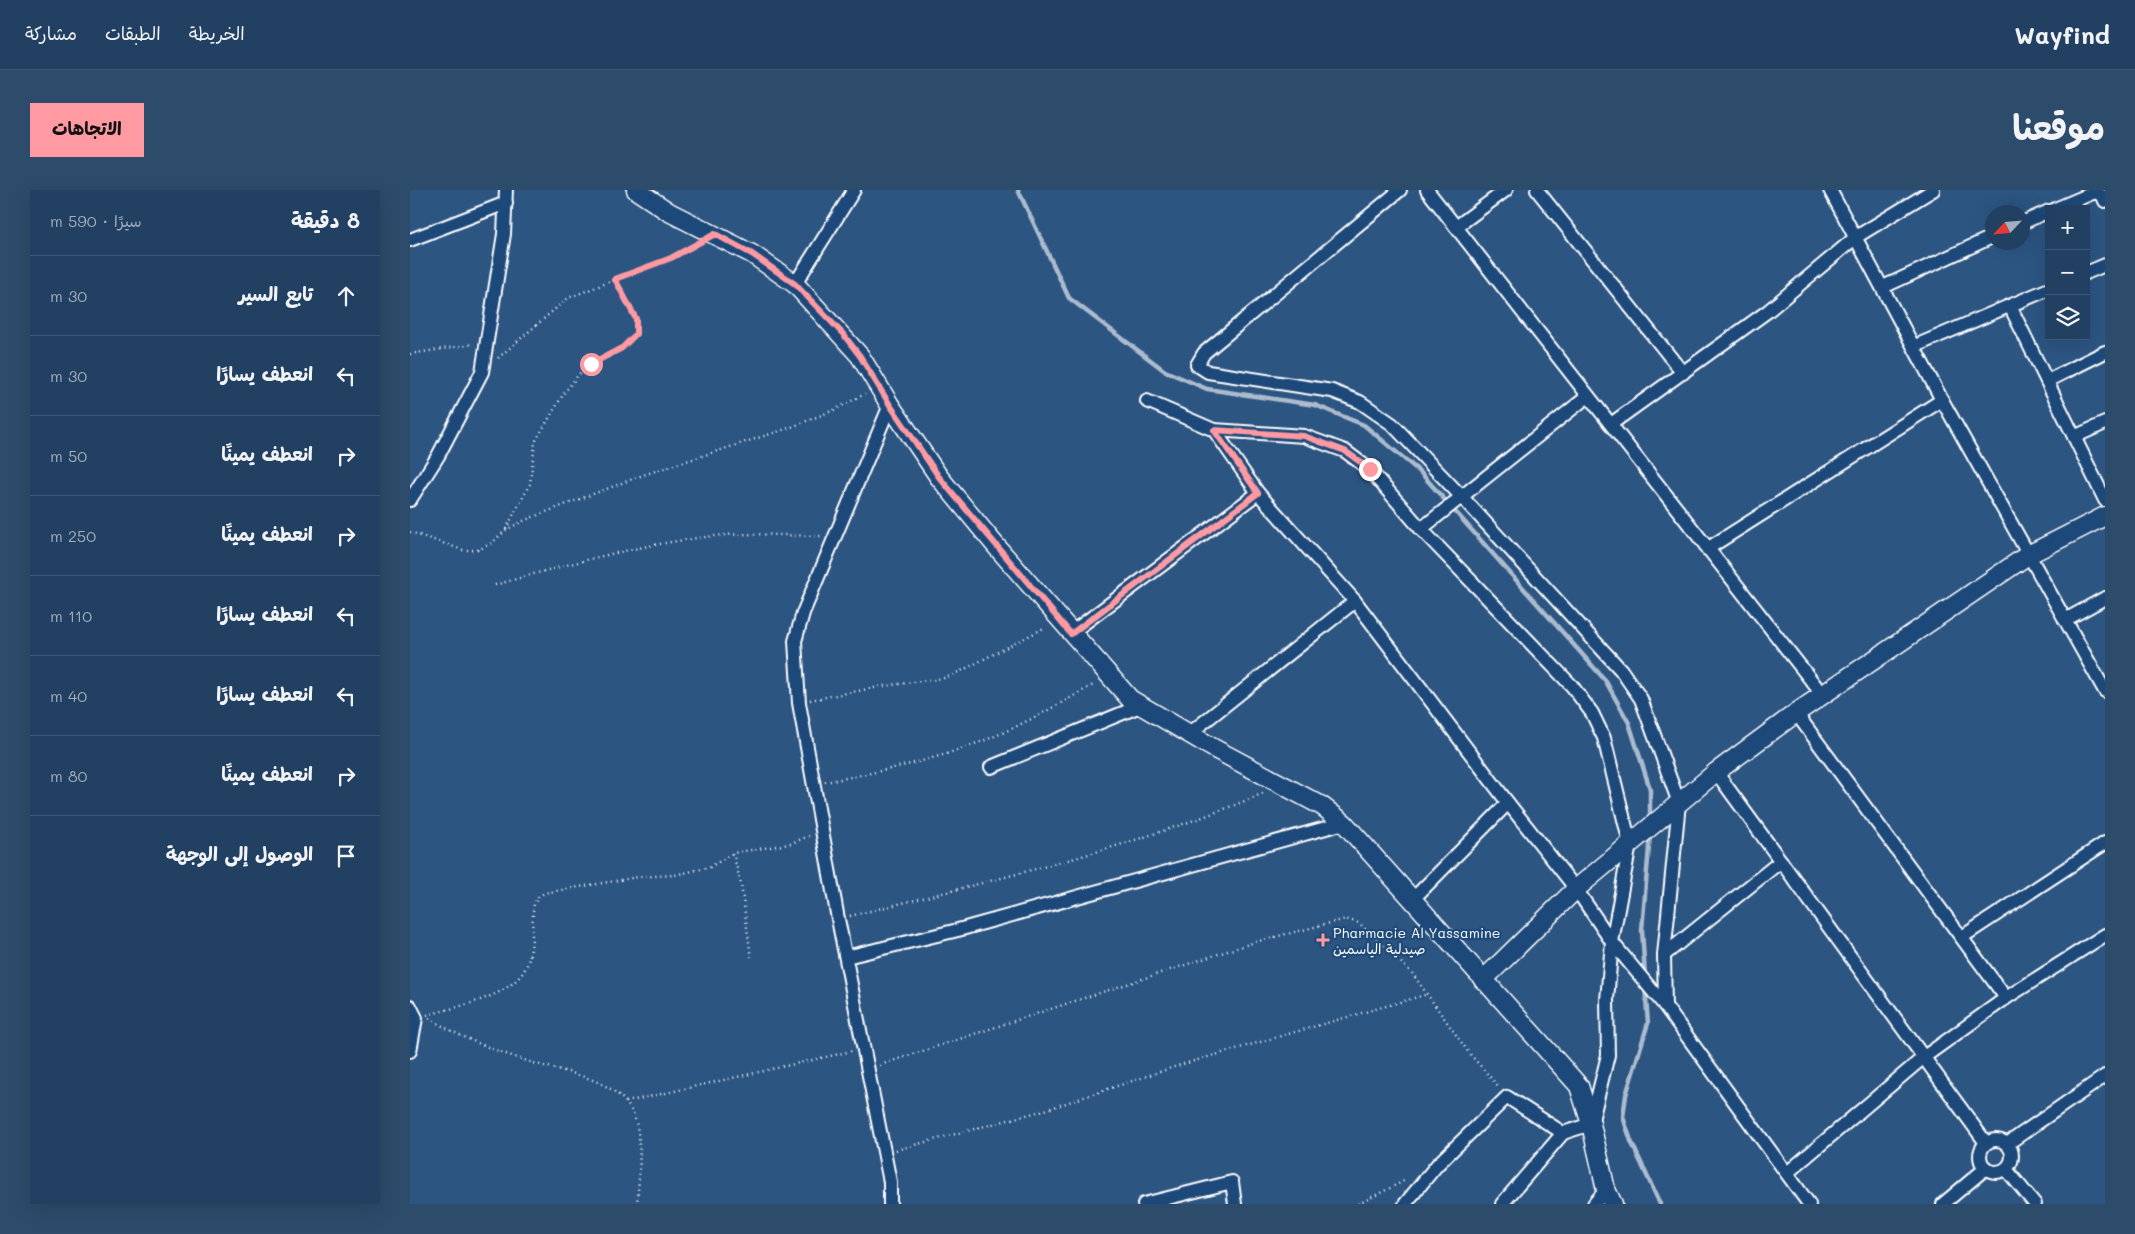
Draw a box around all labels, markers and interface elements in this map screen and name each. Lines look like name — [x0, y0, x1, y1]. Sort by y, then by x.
text: Wayfind — [2014, 19, 2110, 50]
text: مشاركة — [25, 21, 77, 45]
text: الطبقات — [105, 21, 161, 45]
text: الخريطة — [189, 21, 245, 45]
button: الاتجاهات — [30, 103, 144, 157]
text: موقعنا — [2012, 103, 2105, 149]
north arrow — [1985, 205, 2030, 250]
map controls — [2045, 205, 2090, 340]
button: + — [2045, 205, 2090, 250]
text: 8 دقيقة — [291, 206, 360, 233]
text: سيرًا · 590 m — [50, 210, 142, 231]
button: − — [2045, 250, 2090, 295]
text: تابع السير — [238, 281, 313, 306]
icon: ahead — [332, 282, 360, 310]
text: 30 m — [50, 285, 87, 306]
button: layers — [2045, 295, 2090, 340]
route start — [580, 353, 603, 376]
text: انعطف يسارًا — [216, 361, 313, 386]
icon: left — [332, 362, 360, 390]
text: 30 m — [50, 365, 87, 386]
text: انعطف يمينًا — [221, 441, 313, 466]
icon: right — [332, 442, 360, 470]
text: 50 m — [50, 445, 87, 466]
route end — [1359, 458, 1382, 481]
text: انعطف يمينًا — [221, 521, 313, 546]
icon: right — [332, 522, 360, 550]
text: 250 m — [50, 525, 96, 546]
text: انعطف يسارًا — [216, 601, 313, 626]
icon: left — [332, 602, 360, 630]
text: 110 m — [50, 605, 92, 626]
text: انعطف يسارًا — [216, 681, 313, 706]
icon: left — [332, 682, 360, 710]
text: 40 m — [50, 685, 87, 706]
text: انعطف يمينًا — [221, 761, 313, 786]
icon: right — [332, 762, 360, 790]
text: 80 m — [50, 765, 87, 786]
text: الوصول إلى الوجهة — [166, 841, 313, 866]
icon: arrive — [332, 842, 360, 870]
place label: Pharmacie Al Yassamine صيدلية الياسمين — [1333, 923, 1501, 958]
marker: Pharmacie Al Yassamine صيدلية الياسمين — [1317, 934, 1329, 946]

